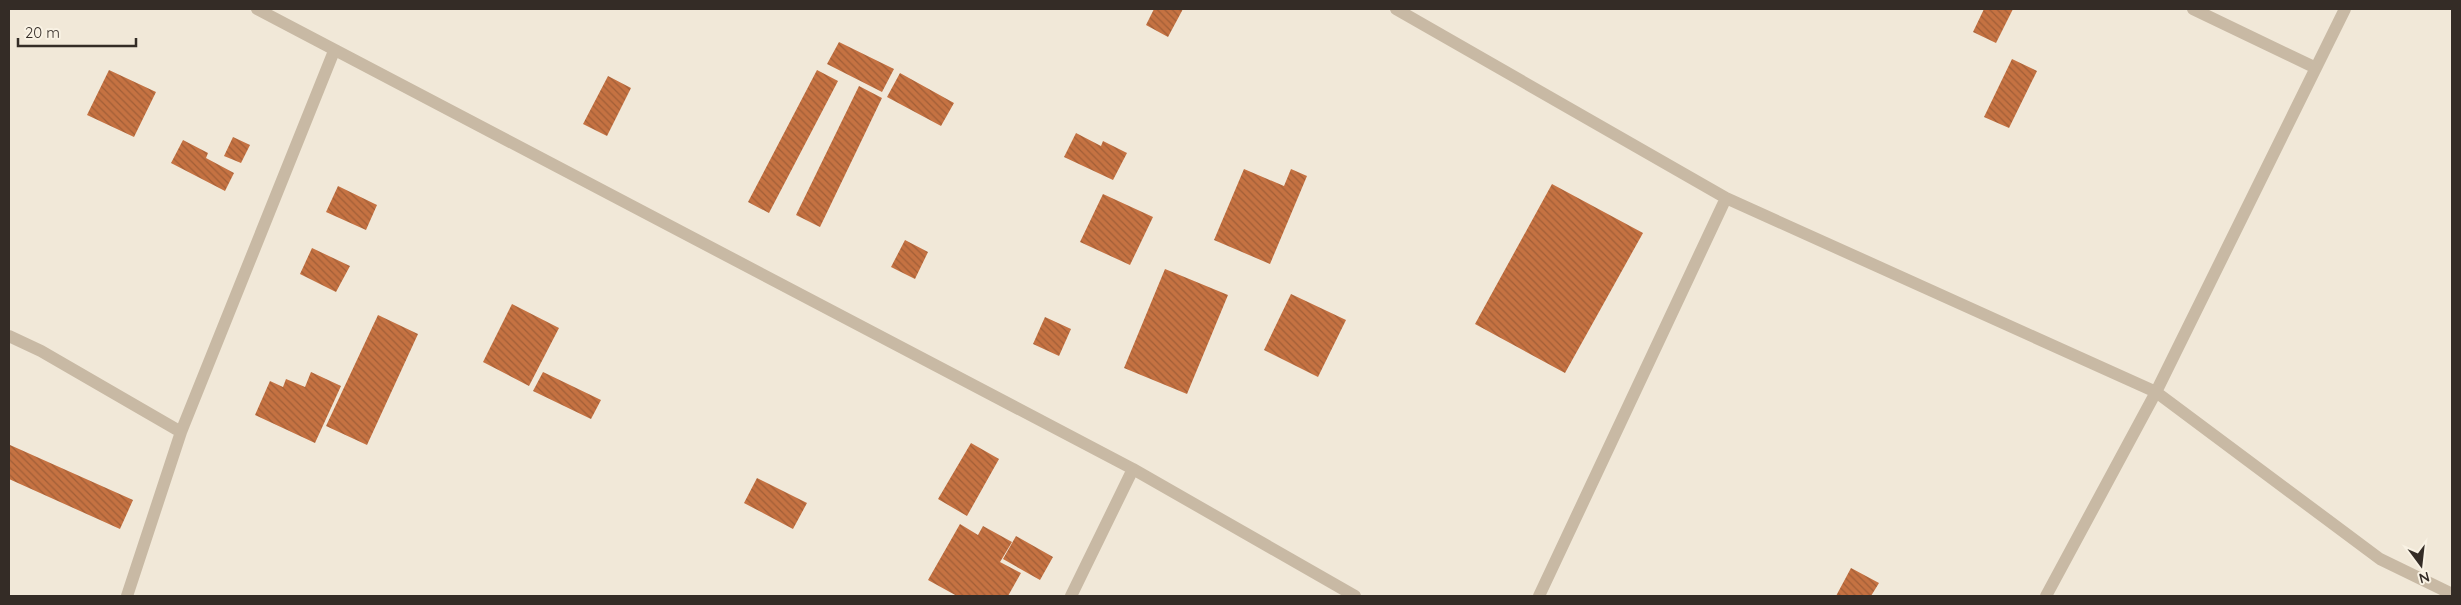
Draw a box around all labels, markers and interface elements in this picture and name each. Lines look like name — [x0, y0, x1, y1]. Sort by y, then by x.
scale bar — [18, 15, 135, 47]
text: 20 m — [25, 23, 60, 42]
north arrow — [2396, 540, 2446, 590]
text: N — [2417, 568, 2432, 588]

